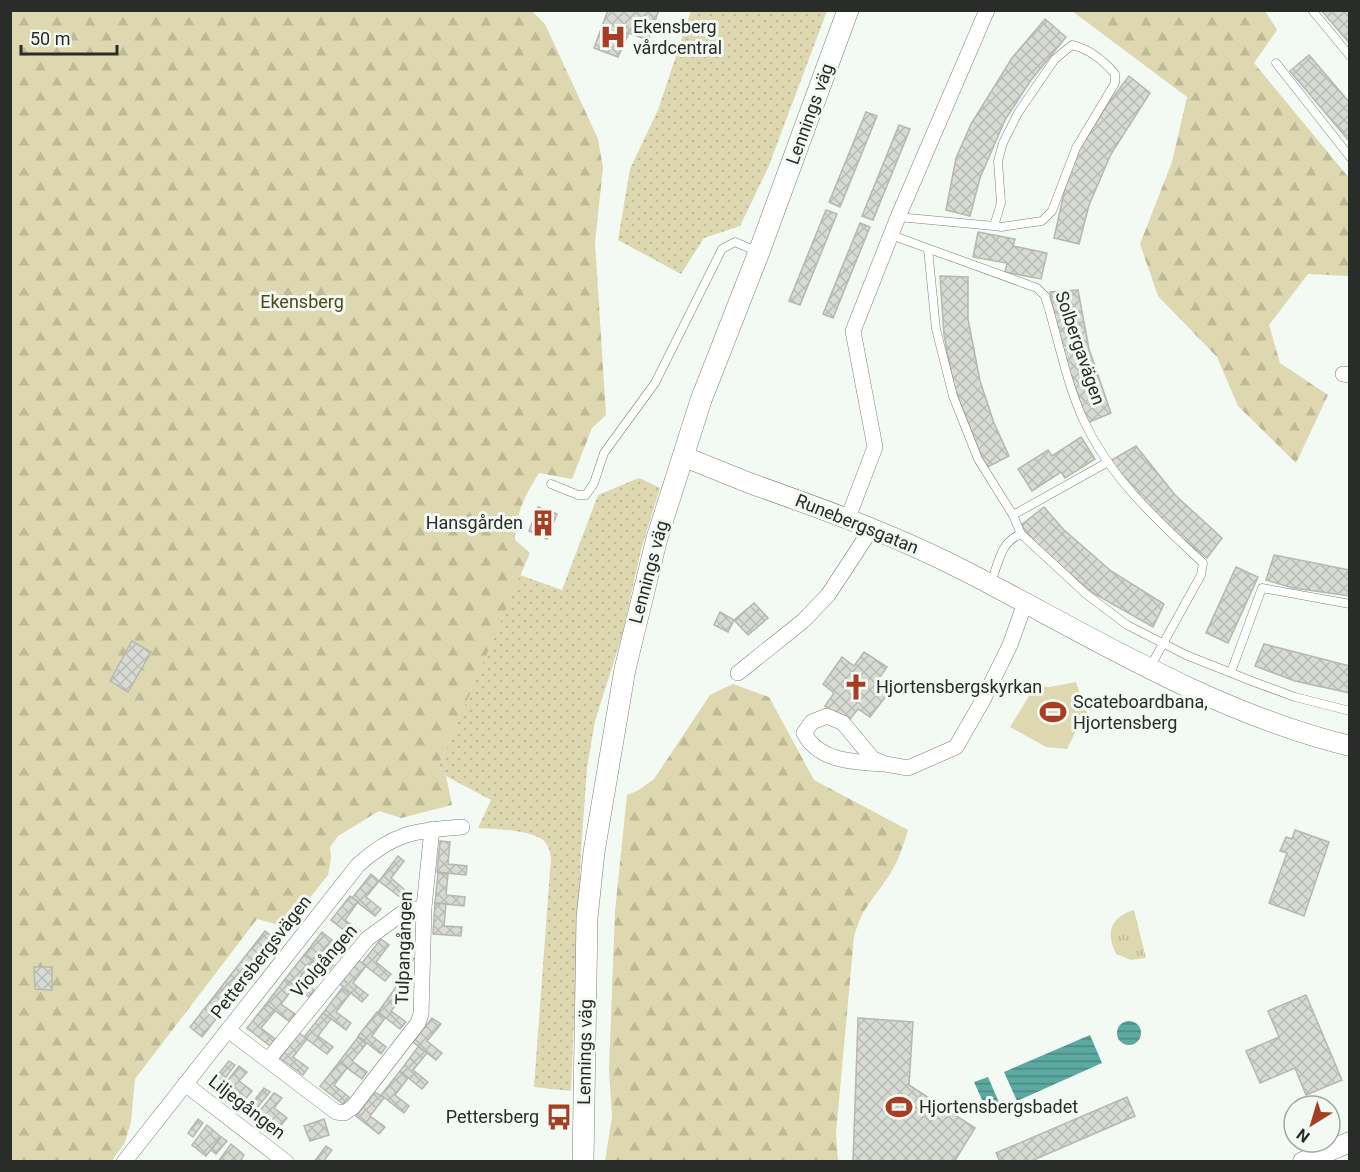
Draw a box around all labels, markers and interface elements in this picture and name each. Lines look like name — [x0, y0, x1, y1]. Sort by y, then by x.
place label: Ekensberg vårdcentral — [633, 16, 722, 58]
scale bar — [21, 18, 117, 56]
hospital icon: Ekensberg vårdcentral — [598, 22, 628, 52]
text: 50 m — [30, 28, 70, 49]
street label: Lennings väg — [782, 61, 837, 167]
street label: Solbergavägen — [1051, 288, 1110, 407]
park label: Ekensberg — [260, 291, 344, 312]
street label: Runebergsgatan — [793, 489, 922, 558]
building icon: Hansgården — [528, 508, 558, 538]
place label: Hansgården — [426, 512, 523, 533]
street label: Lennings väg — [625, 518, 672, 626]
church icon: Hjortensbergskyrkan — [841, 672, 871, 702]
place label: Hjortensbergskyrkan — [876, 676, 1042, 697]
place label: Scateboardbana, Hjortensberg — [1073, 691, 1208, 733]
sports icon: Scateboardbana, Hjortensberg — [1038, 697, 1068, 727]
street label: Pettersbergsvägen — [206, 891, 315, 1022]
street label: Tulpangången — [391, 891, 416, 1005]
street label: Violgången — [286, 920, 361, 1001]
street label: Lennings väg — [573, 999, 596, 1105]
street label: Liljegången — [205, 1070, 290, 1143]
sports icon: Hjortensbergsbadet — [884, 1092, 914, 1122]
north arrow — [1282, 1094, 1342, 1154]
place label: Hjortensbergsbadet — [919, 1096, 1078, 1117]
bus stop icon: Pettersberg — [544, 1102, 574, 1132]
place label: Pettersberg — [446, 1106, 539, 1127]
text: N — [1293, 1125, 1314, 1147]

